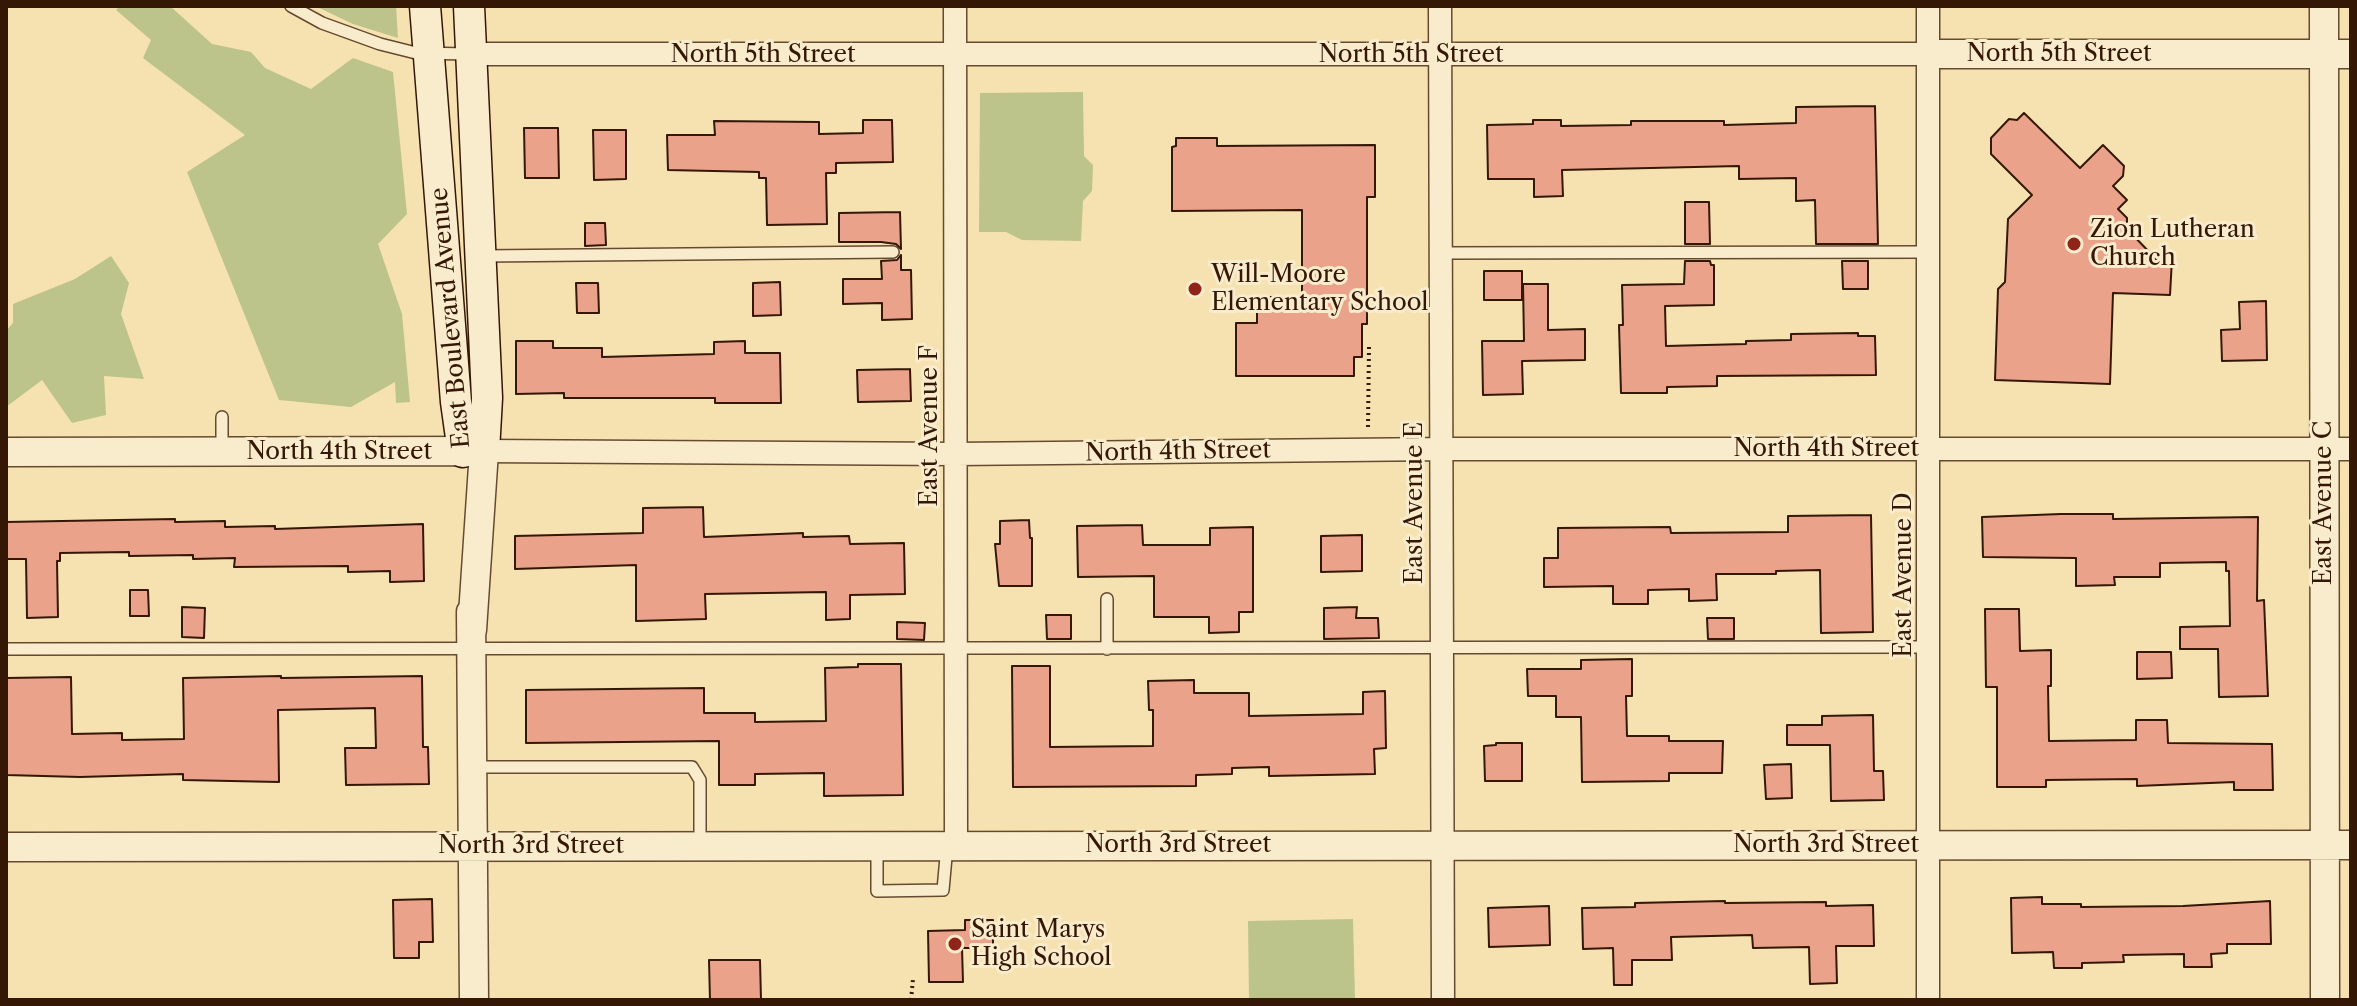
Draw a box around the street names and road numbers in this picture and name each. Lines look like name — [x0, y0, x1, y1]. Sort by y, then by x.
street label: North 5th Street — [1967, 40, 2151, 68]
street label: North 5th Street — [671, 41, 855, 69]
street label: North 5th Street — [1319, 41, 1503, 69]
street label: East Boulevard Avenue — [425, 186, 477, 450]
street label: East Avenue F — [916, 345, 944, 507]
street label: East Avenue C — [2310, 421, 2338, 585]
street label: East Avenue E — [1401, 422, 1429, 584]
street label: North 4th Street — [1733, 435, 1919, 463]
street label: North 4th Street — [1085, 436, 1271, 468]
street label: North 4th Street — [246, 438, 432, 466]
street label: East Avenue D — [1890, 492, 1918, 658]
street label: North 3rd Street — [1085, 831, 1271, 859]
street label: North 3rd Street — [1733, 831, 1919, 859]
street label: North 3rd Street — [438, 832, 624, 860]

